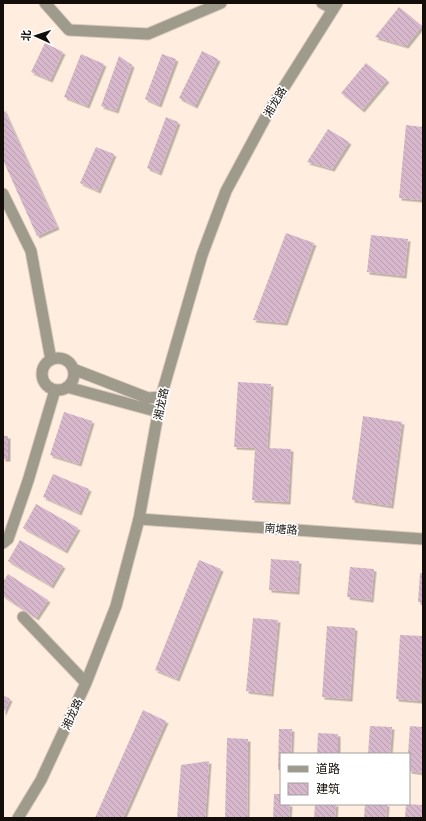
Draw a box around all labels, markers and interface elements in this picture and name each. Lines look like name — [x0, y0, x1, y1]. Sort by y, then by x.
north arrow — [16, 16, 56, 56]
text: 北 — [19, 30, 33, 41]
street label: 湘龙路 — [261, 84, 289, 120]
street label: 湘龙路 — [151, 386, 171, 422]
street label: 南塘路 — [264, 521, 298, 537]
street label: 湘龙路 — [59, 696, 85, 732]
legend — [280, 753, 410, 805]
text: 道路 — [316, 761, 340, 776]
text: 建筑 — [316, 781, 340, 796]

